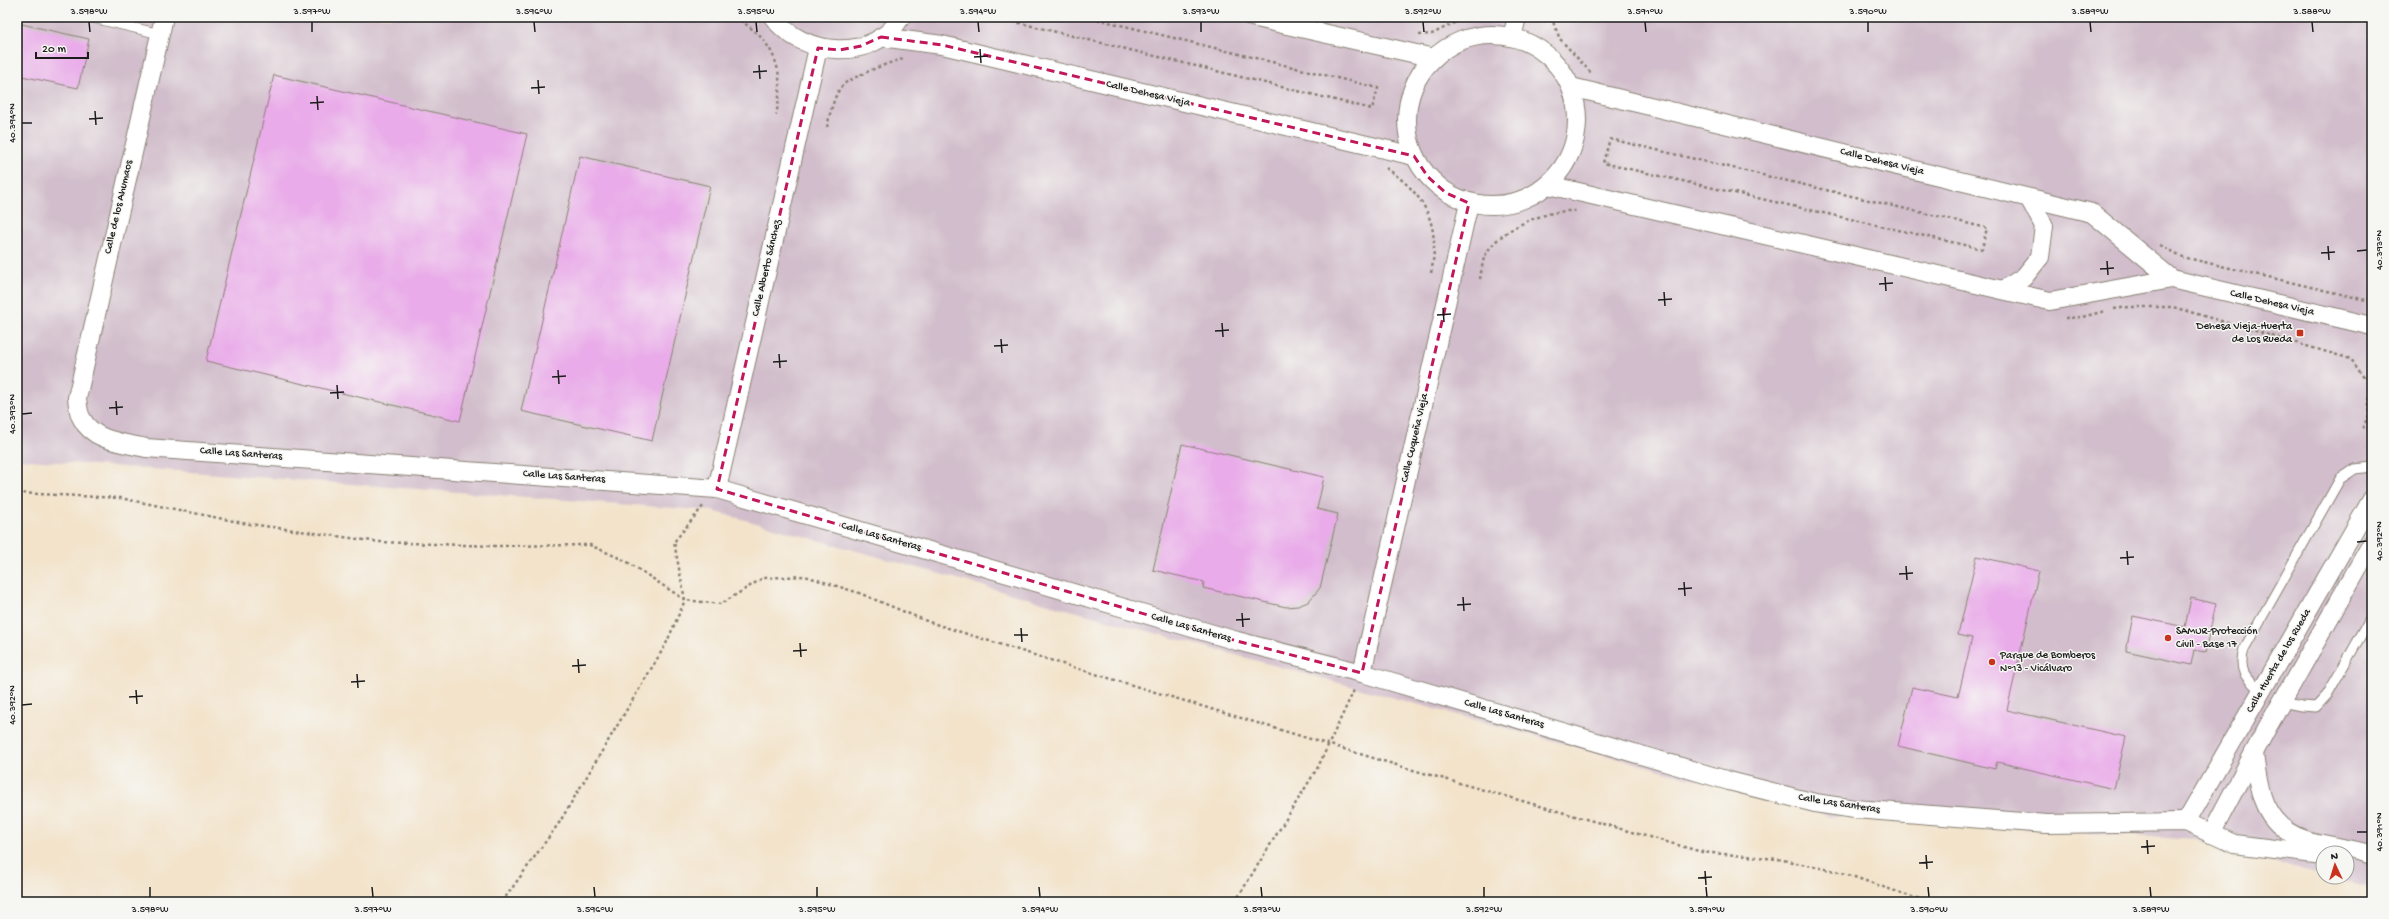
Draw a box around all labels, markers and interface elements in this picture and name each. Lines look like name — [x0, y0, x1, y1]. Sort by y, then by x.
text: 3.598°W — [69, 6, 108, 18]
text: 3.597°W — [293, 6, 331, 18]
text: 3.596°W — [515, 6, 553, 18]
text: 3.595°W — [737, 6, 775, 18]
text: 3.594°W — [959, 6, 997, 18]
text: 3.593°W — [1182, 6, 1220, 18]
text: 3.592°W — [1404, 6, 1442, 18]
text: 3.591°W — [1626, 6, 1663, 18]
text: 3.590°W — [1848, 6, 1887, 18]
text: 3.589°W — [2070, 6, 2109, 18]
text: 3.588°W — [2292, 6, 2331, 18]
scale bar — [36, 34, 88, 60]
text: 20 m — [42, 43, 67, 57]
street label: Calle Dehesa Vieja — [1105, 78, 1192, 110]
text: 40.394°N — [7, 103, 19, 143]
street label: Calle Dehesa Vieja — [1839, 146, 1926, 178]
street label: Calle de los Ahumaos — [102, 158, 136, 255]
street label: Calle Alberto Sánchez — [750, 217, 784, 318]
text: 40.393°N — [2374, 230, 2386, 270]
street label: Calle Dehesa Vieja — [2229, 287, 2316, 319]
place label: Dehesa Vieja-Huerta de Los Rueda — [2195, 321, 2293, 346]
marker: Dehesa Vieja-Huerta de Los Rueda — [2295, 328, 2305, 338]
street label: Calle Cuqueña Vieja — [1399, 391, 1431, 484]
text: 40.393°N — [7, 394, 19, 434]
street label: Calle Las Santeras — [199, 445, 284, 463]
street label: Calle Las Santeras — [522, 468, 607, 486]
street label: Calle Las Santeras — [840, 520, 923, 554]
text: 40.392°N — [2374, 521, 2386, 561]
street label: Calle Huerta de los Rueda — [2244, 606, 2314, 715]
street label: Calle Las Santeras — [1150, 611, 1233, 645]
place label: SAMUR-Protección Civil - Base 17 — [2176, 626, 2258, 651]
marker: SAMUR-Protección Civil - Base 17 — [2163, 633, 2173, 643]
place label: Parque de Bomberos Nº13 - Vicálvaro — [1999, 650, 2096, 675]
marker: Parque de Bomberos Nº13 - Vicálvaro — [1987, 657, 1997, 667]
text: 40.392°N — [7, 685, 19, 725]
street label: Calle Las Santeras — [1463, 697, 1546, 731]
street label: Calle Las Santeras — [1797, 792, 1882, 817]
text: 40.391°N — [2374, 812, 2386, 851]
north arrow — [2315, 845, 2355, 885]
text: N — [2330, 851, 2338, 863]
text: 3.598°W — [130, 904, 169, 916]
text: 3.597°W — [354, 904, 392, 916]
text: 3.596°W — [576, 904, 614, 916]
text: 3.595°W — [798, 904, 836, 916]
text: 3.594°W — [1021, 904, 1059, 916]
text: 3.593°W — [1243, 904, 1281, 916]
text: 3.592°W — [1465, 904, 1503, 916]
text: 3.591°W — [1688, 904, 1725, 916]
text: 3.590°W — [1909, 904, 1948, 916]
text: 3.589°W — [2131, 904, 2170, 916]

